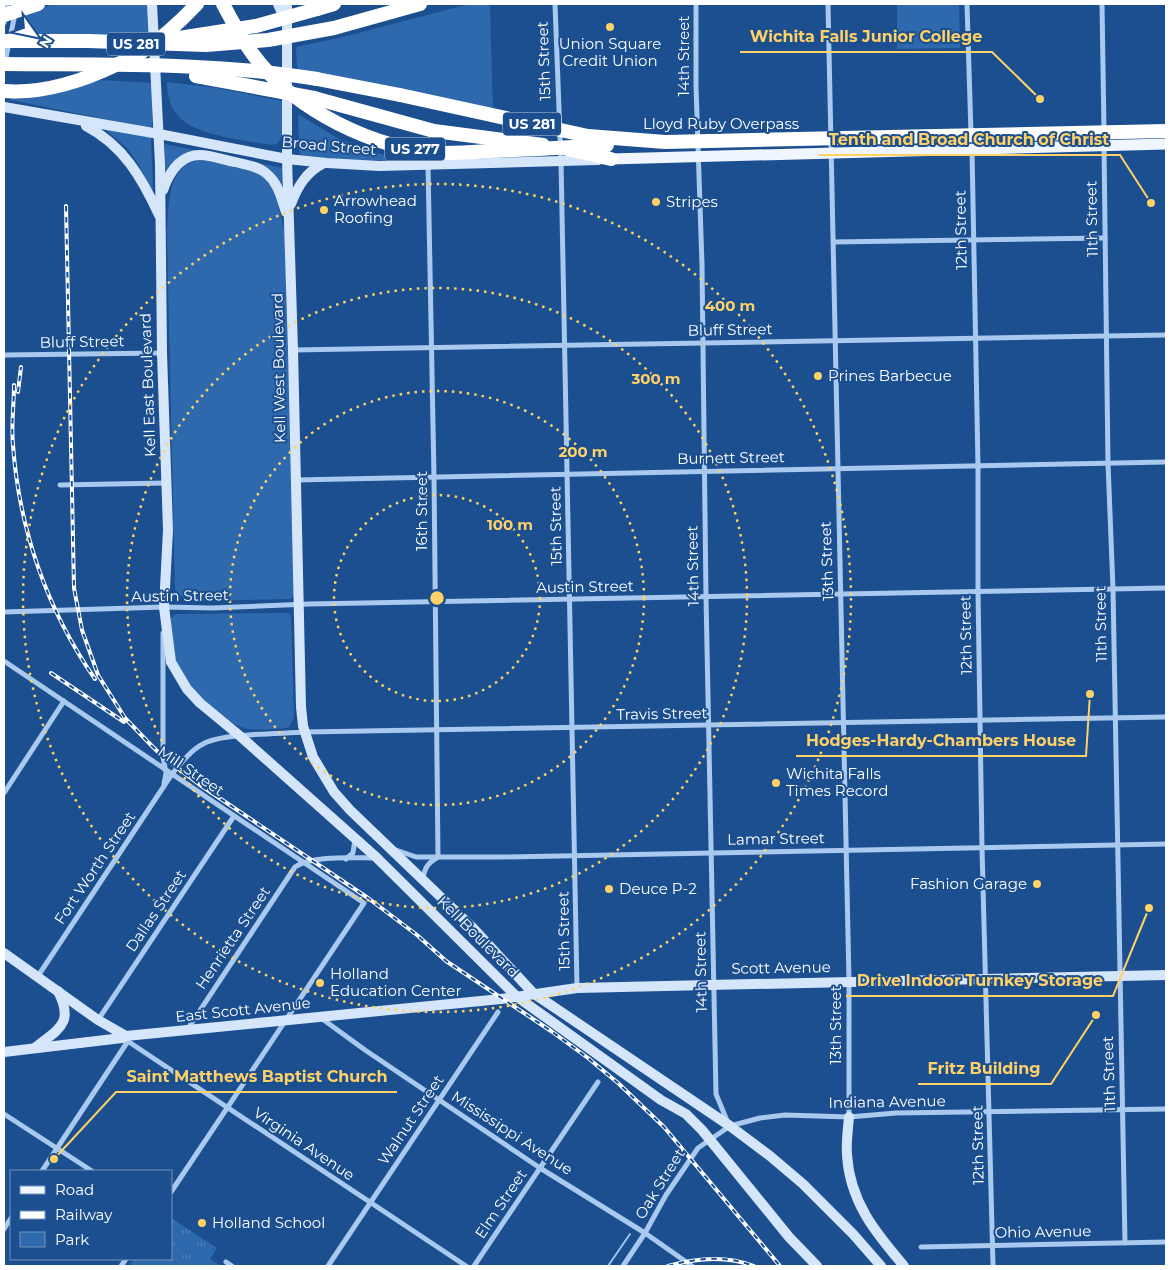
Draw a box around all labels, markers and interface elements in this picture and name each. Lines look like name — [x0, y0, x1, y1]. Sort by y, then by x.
north arrow — [10, 10, 60, 60]
street label: 14th Street — [674, 16, 693, 96]
street label: 15th Street — [533, 21, 554, 101]
marker: Union Square Credit Union — [604, 21, 616, 33]
callout: Wichita Falls Junior College — [740, 21, 992, 52]
text: Wichita Falls Junior College — [750, 27, 982, 46]
text: N — [35, 32, 57, 52]
road number: US 281 — [107, 33, 165, 56]
place label: Union Square Credit Union — [559, 34, 661, 70]
road number: US 281 — [503, 112, 561, 136]
street label: Lloyd Ruby Overpass — [643, 114, 799, 133]
callout: Tenth and Broad Church of Christ — [819, 124, 1120, 155]
text: Tenth and Broad Church of Christ — [829, 130, 1109, 149]
street label: Broad Street — [281, 132, 377, 159]
road number: US 277 — [385, 138, 445, 160]
street label: 11th Street — [1081, 181, 1102, 257]
street label: 12th Street — [950, 190, 971, 270]
place label: Arrowhead Roofing — [334, 191, 417, 227]
place label: Stripes — [666, 192, 718, 211]
marker: Stripes — [650, 196, 662, 208]
marker: Arrowhead Roofing — [318, 204, 330, 216]
street label: Kell West Boulevard — [268, 293, 289, 443]
text: 400 m — [705, 296, 755, 315]
street label: Kell East Boulevard — [135, 313, 160, 457]
street label: Bluff Street — [687, 319, 773, 340]
street label: Bluff Street — [39, 331, 125, 352]
place label: Prines Barbecue — [828, 366, 952, 385]
text: 300 m — [630, 369, 681, 388]
marker: Prines Barbecue — [812, 370, 824, 382]
text: 200 m — [558, 442, 608, 461]
street label: Burnett Street — [677, 447, 785, 468]
street label: 16th Street — [412, 471, 431, 551]
street label: 15th Street — [545, 486, 566, 566]
text: 100 m — [487, 515, 533, 534]
street label: 13th Street — [816, 521, 837, 601]
street label: 14th Street — [682, 525, 703, 607]
street label: Austin Street — [536, 576, 634, 597]
street label: Austin Street — [131, 585, 229, 606]
street label: 11th Street — [1090, 586, 1111, 662]
centre of rings — [428, 589, 446, 607]
street label: 12th Street — [955, 595, 976, 675]
street label: Travis Street — [616, 703, 708, 724]
callout: Hodges-Hardy-Chambers House — [796, 725, 1086, 756]
text: Hodges-Hardy-Chambers House — [806, 731, 1076, 750]
street label: Mill Street — [155, 742, 228, 800]
place label: Wichita Falls Times Record — [786, 764, 889, 800]
marker: Wichita Falls Times Record — [770, 777, 782, 789]
street label: Fort Worth Street — [50, 808, 139, 928]
street label: Lamar Street — [727, 828, 825, 849]
street label: Dallas Street — [121, 866, 190, 955]
place label: Fashion Garage — [910, 874, 1027, 893]
marker: Fashion Garage — [1031, 878, 1043, 890]
place label: Deuce P-2 — [619, 879, 697, 898]
street label: Henrietta Street — [191, 883, 274, 993]
marker: Deuce P-2 — [603, 883, 615, 895]
street label: 15th Street — [553, 891, 574, 971]
street label: Kell Boulevard — [434, 892, 523, 981]
street label: 14th Street — [690, 931, 711, 1013]
street label: Scott Avenue — [731, 957, 831, 978]
place label: Holland Education Center — [330, 964, 461, 1000]
callout: Drive Indoor Turnkey Storage — [846, 965, 1113, 996]
text: Drive Indoor Turnkey Storage — [857, 971, 1103, 990]
marker: Holland Education Center — [314, 977, 326, 989]
street label: 13th Street — [826, 985, 845, 1065]
street label: East Scott Avenue — [175, 993, 311, 1026]
street label: 11th Street — [1098, 1036, 1119, 1112]
callout: Fritz Building — [918, 1053, 1051, 1084]
text: Fritz Building — [928, 1059, 1040, 1078]
callout: Saint Matthews Baptist Church — [116, 1061, 397, 1092]
text: Saint Matthews Baptist Church — [126, 1067, 388, 1086]
street label: Walnut Street — [374, 1071, 448, 1168]
street label: Mississippi Avenue — [448, 1086, 576, 1179]
street label: Indiana Avenue — [828, 1091, 946, 1112]
street label: Virginia Avenue — [250, 1103, 358, 1184]
street label: 12th Street — [967, 1105, 988, 1185]
street label: Oak Street — [630, 1145, 689, 1223]
street label: Elm Street — [471, 1166, 531, 1242]
legend — [10, 1170, 172, 1260]
text: Road — [55, 1180, 94, 1199]
text: Railway — [55, 1205, 113, 1224]
place label: Holland School — [212, 1213, 325, 1232]
marker: Holland School — [196, 1217, 208, 1229]
street label: Ohio Avenue — [994, 1221, 1092, 1242]
text: Park — [55, 1230, 89, 1249]

